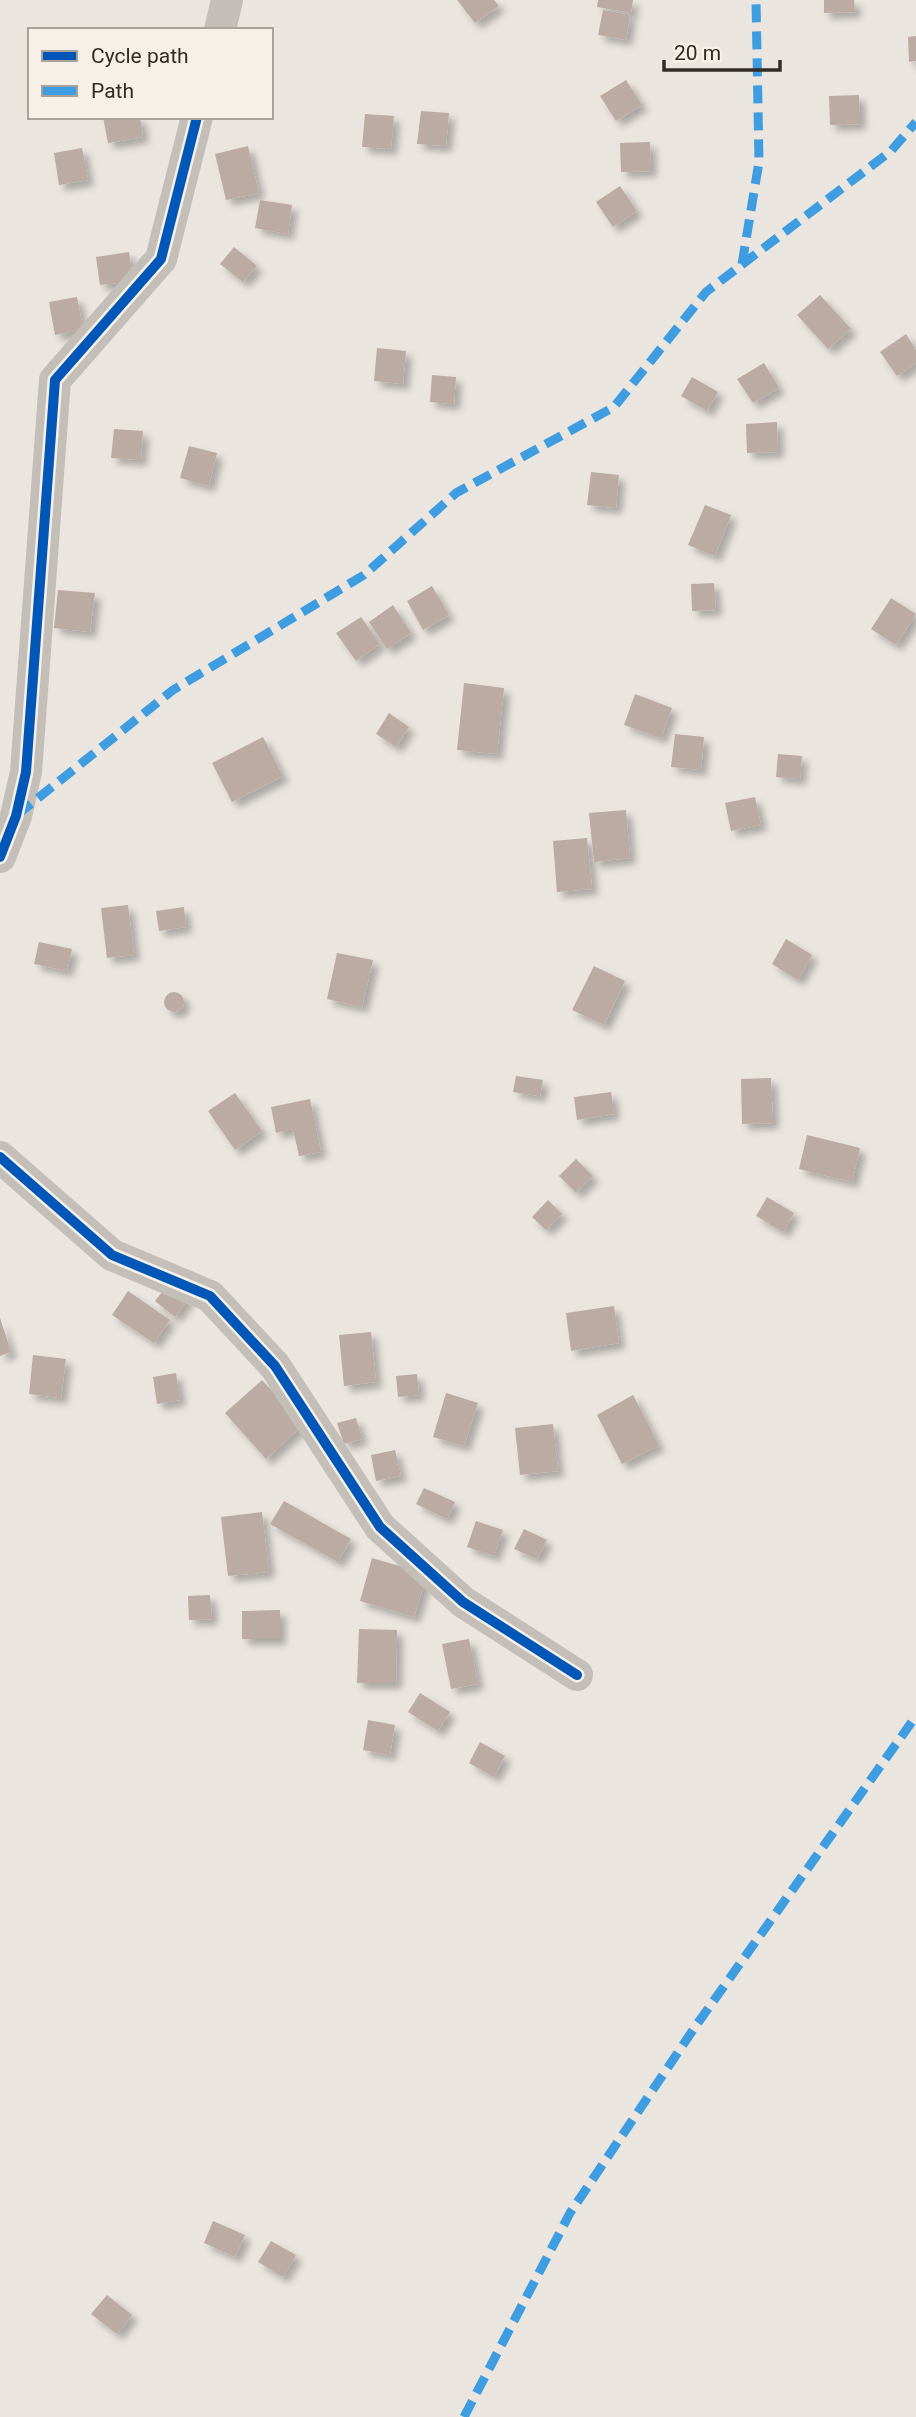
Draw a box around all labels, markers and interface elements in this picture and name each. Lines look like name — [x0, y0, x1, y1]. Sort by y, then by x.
legend — [28, 28, 273, 119]
scale bar — [664, 28, 780, 72]
text: 20 m — [674, 41, 721, 65]
text: Cycle path — [91, 44, 189, 68]
text: Path — [91, 79, 134, 103]

